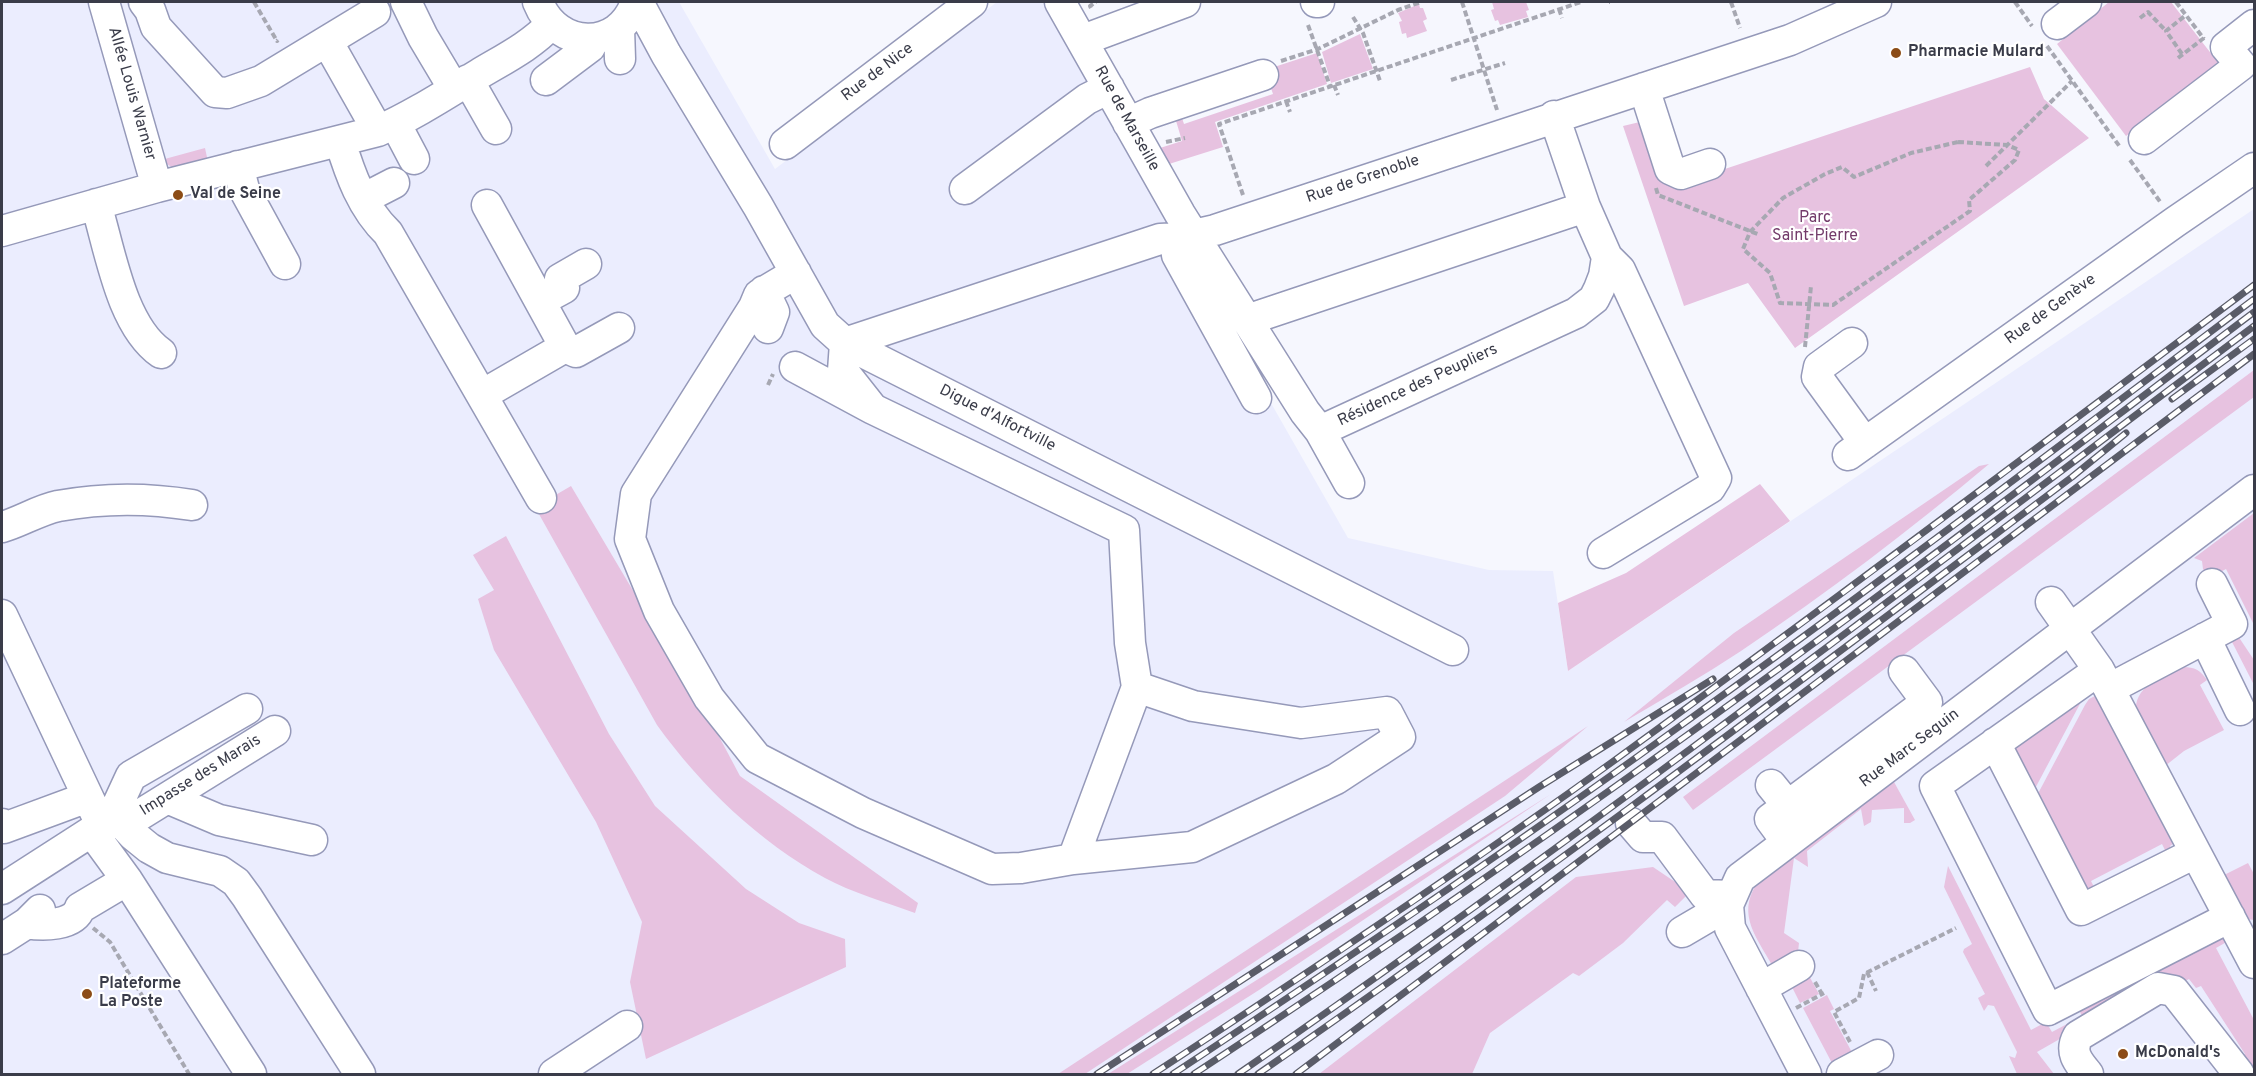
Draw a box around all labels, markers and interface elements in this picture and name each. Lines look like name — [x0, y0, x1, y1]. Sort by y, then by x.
street label: Allée Louis Warnier — [103, 25, 159, 163]
street label: Rue de Nice — [838, 40, 918, 106]
place label: Pharmacie Mulard — [1908, 43, 2044, 63]
marker: Pharmacie Mulard — [1889, 46, 1903, 60]
street label: Rue de Marseille — [1089, 63, 1163, 175]
street label: Rue de Grenoble — [1304, 152, 1422, 208]
place label: Val de Seine — [190, 185, 281, 205]
marker: Val de Seine — [171, 188, 185, 202]
park label: Parc Saint-Pierre — [1772, 209, 1858, 247]
street label: Rue de Genève — [2002, 271, 2100, 349]
street label: Résidence des Peupliers — [1335, 341, 1501, 431]
street label: Digue d'Alfortville — [936, 381, 1058, 457]
street label: Rue Marc Seguin — [1856, 705, 1964, 793]
street label: Impasse des Marais — [137, 731, 265, 821]
place label: Plateforme La Poste — [99, 975, 181, 1013]
marker: Plateforme La Poste — [80, 987, 94, 1001]
place label: McDonald's — [2135, 1044, 2221, 1064]
marker: McDonald's — [2116, 1047, 2130, 1061]

